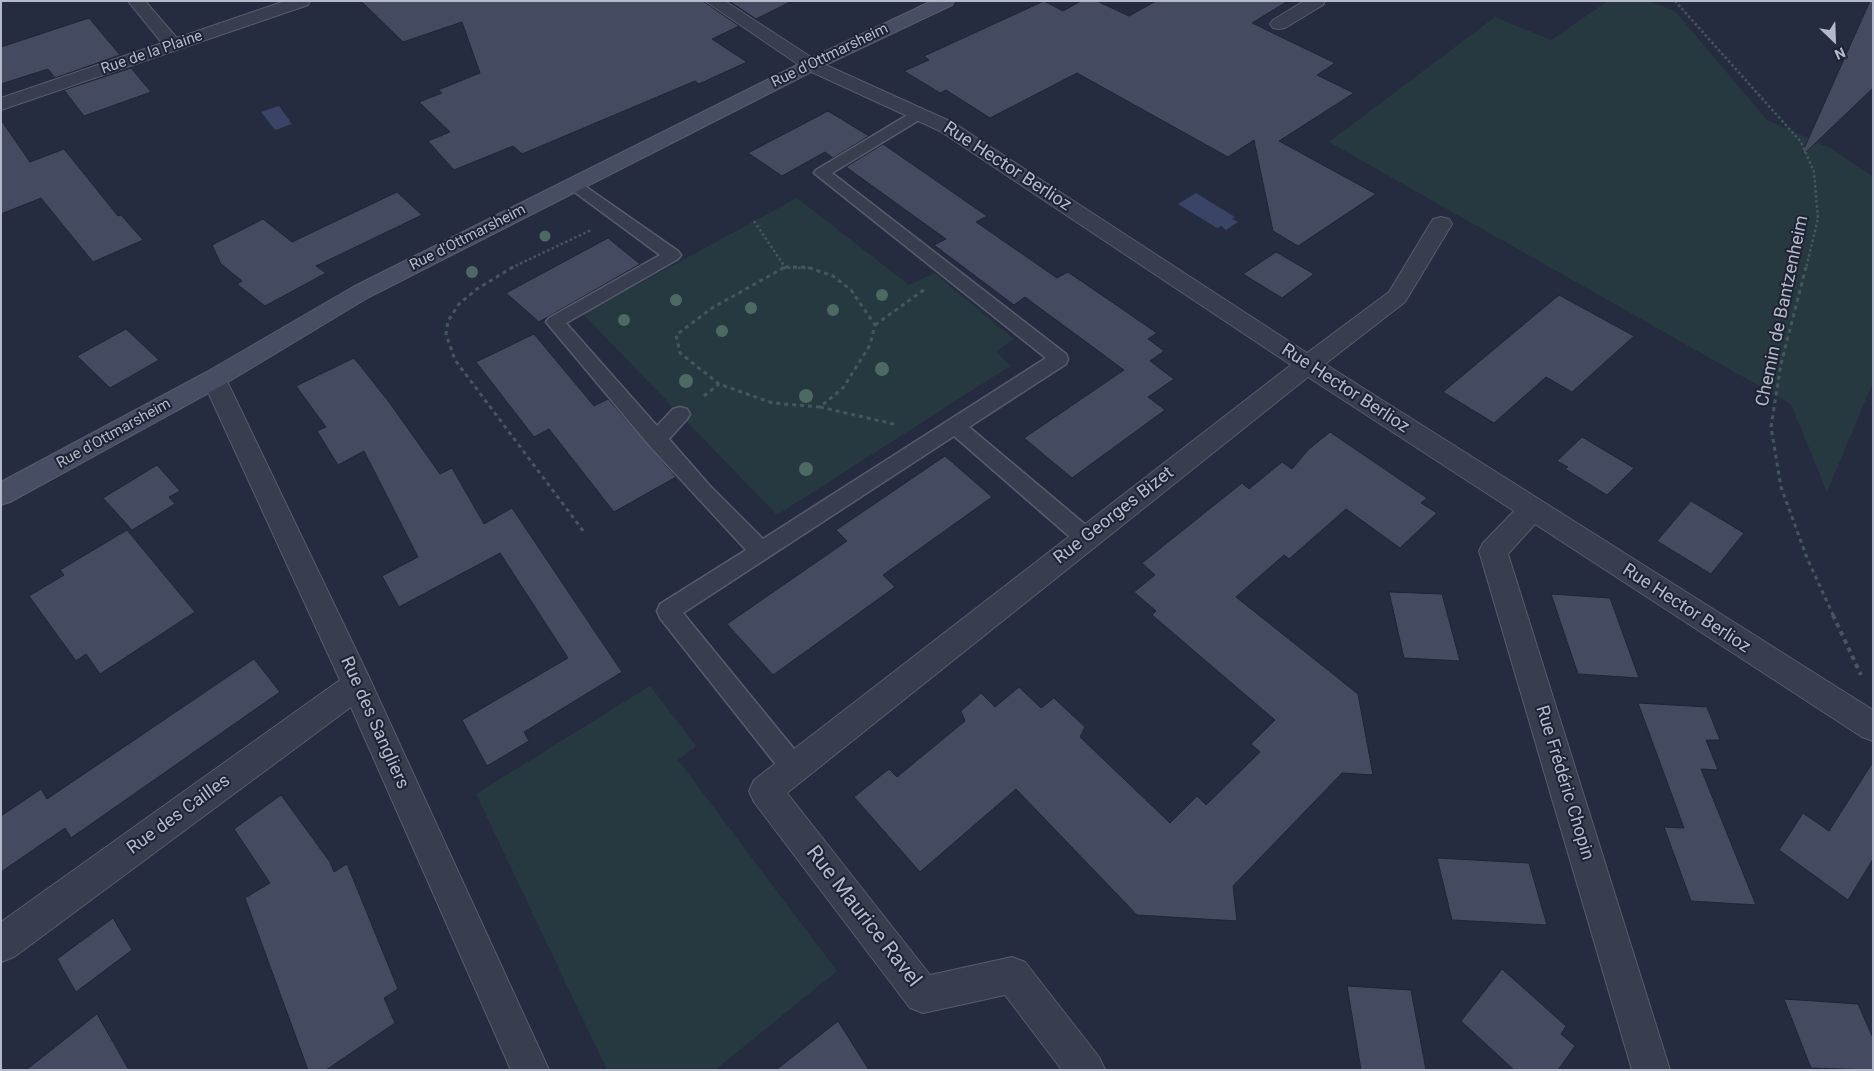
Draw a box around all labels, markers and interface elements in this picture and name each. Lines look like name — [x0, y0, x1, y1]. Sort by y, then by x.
north arrow — [1809, 15, 1859, 65]
street label: Rue d'Ottmarsheim — [769, 20, 891, 92]
street label: Rue de la Plaine — [99, 27, 205, 79]
text: N — [1832, 44, 1848, 63]
street label: Rue Hector Berlioz — [939, 118, 1075, 216]
street label: Rue d'Ottmarsheim — [407, 201, 529, 275]
street label: Chemin de Bantzenheim — [1752, 214, 1814, 408]
street label: Rue Hector Berlioz — [1277, 340, 1413, 438]
street label: Rue d'Ottmarsheim — [54, 395, 174, 473]
street label: Rue Georges Bizet — [1050, 462, 1178, 570]
street label: Rue Hector Berlioz — [1618, 560, 1754, 658]
street label: Rue des Sangliers — [335, 653, 413, 793]
street label: Rue Frédéric Chopin — [1530, 703, 1598, 863]
street label: Rue des Cailles — [123, 770, 235, 860]
street label: Rue Maurice Ravel — [800, 841, 926, 993]

